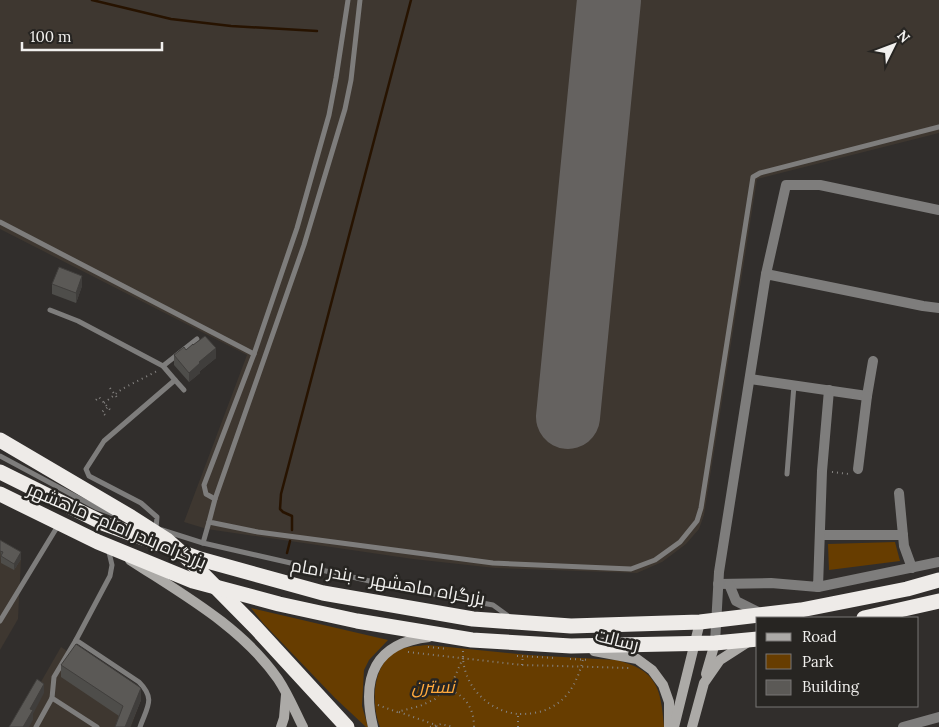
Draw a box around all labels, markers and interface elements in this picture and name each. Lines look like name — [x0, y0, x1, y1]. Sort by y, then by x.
scale bar — [22, 20, 162, 52]
north arrow — [869, 20, 919, 70]
text: N — [893, 26, 914, 46]
text: 100 m — [30, 27, 71, 46]
street label: بزرگراه بندر امام- ماهشهر — [23, 477, 210, 575]
street label: بزرگراه ماهشهر - بندر امام — [289, 553, 487, 611]
legend — [756, 617, 919, 707]
street label: رسالت — [593, 623, 642, 656]
text: Road — [802, 627, 837, 646]
text: Park — [802, 652, 833, 671]
park label: نسترن — [412, 675, 457, 698]
text: Building — [802, 677, 860, 696]

